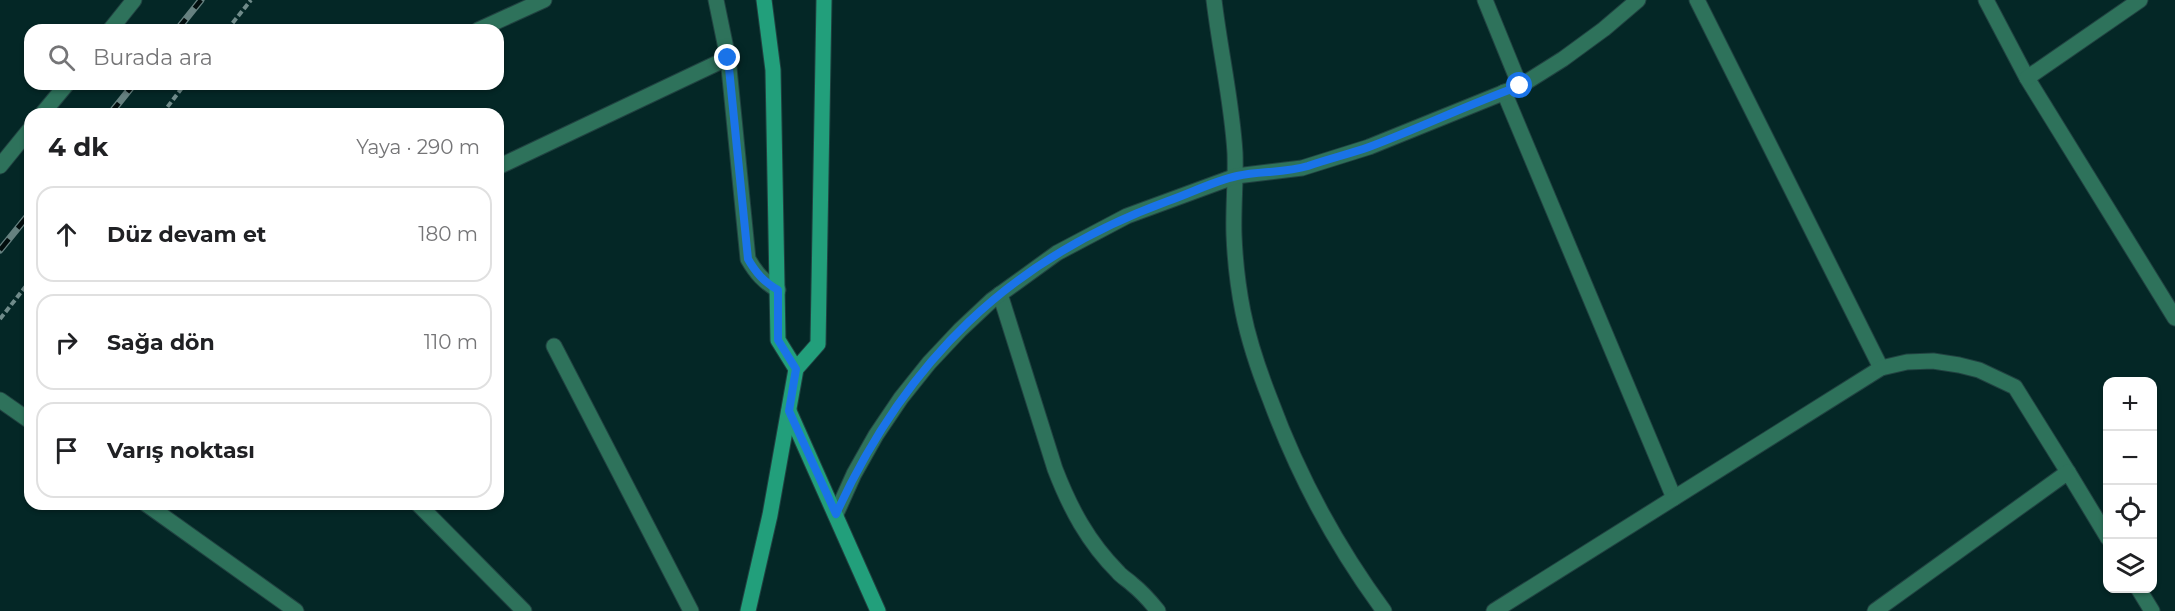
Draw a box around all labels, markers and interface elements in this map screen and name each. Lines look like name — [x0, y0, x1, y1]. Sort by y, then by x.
search box — [24, 24, 504, 90]
icon: search — [45, 41, 78, 74]
text: Burada ara — [93, 44, 213, 71]
route end — [714, 44, 740, 70]
route start — [1506, 72, 1532, 98]
text: 4 dk — [48, 131, 108, 163]
text: Yaya · 290 m — [356, 135, 480, 159]
icon: ahead — [50, 218, 83, 251]
text: Düz devam et — [107, 221, 266, 248]
text: 180 m — [418, 222, 478, 246]
icon: right — [50, 326, 83, 359]
text: Sağa dön — [107, 329, 215, 356]
text: 110 m — [424, 330, 478, 354]
map controls — [2103, 377, 2157, 593]
button: + — [2103, 377, 2157, 431]
button: − — [2103, 431, 2157, 485]
icon: arrive — [50, 434, 83, 467]
text: Varış noktası — [107, 437, 255, 464]
button: locate — [2103, 485, 2157, 539]
button: layers — [2103, 539, 2157, 593]

